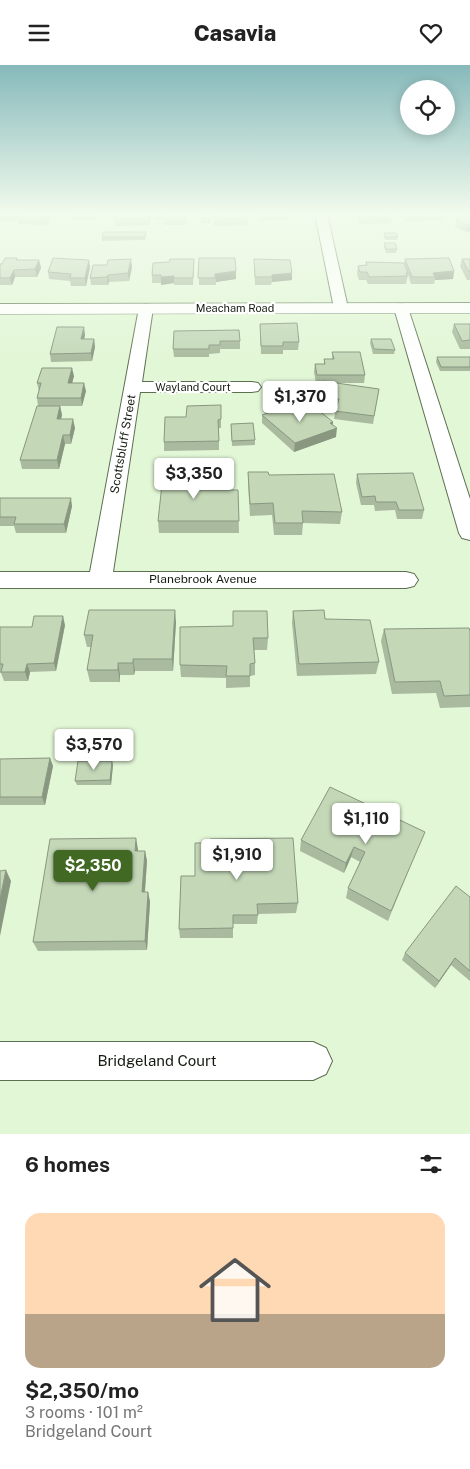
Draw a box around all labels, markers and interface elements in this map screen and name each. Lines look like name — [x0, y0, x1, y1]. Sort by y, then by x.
icon: menu — [25, 19, 53, 47]
icon: heart — [417, 19, 445, 47]
text: Casavia — [194, 20, 276, 46]
map controls — [400, 80, 455, 135]
button: locate — [400, 80, 455, 135]
street label: Meacham Road — [196, 302, 274, 314]
street label: Wayland Court — [155, 381, 231, 393]
pin: $1,370 — [259, 381, 341, 423]
text: $1,370 — [274, 387, 326, 406]
street label: Scottsbluff Street — [107, 393, 139, 495]
pin: $3,350 — [153, 457, 235, 500]
text: $3,350 — [165, 464, 223, 483]
street label: Planebrook Avenue — [149, 572, 257, 586]
pin: $3,570 — [53, 729, 135, 771]
text: $3,570 — [66, 735, 122, 754]
pin: $1,110 — [325, 803, 407, 845]
text: $1,110 — [343, 809, 389, 828]
pin: $1,910 — [196, 839, 278, 881]
text: $1,910 — [212, 845, 262, 864]
pin: $2,350 — [52, 849, 134, 892]
text: $2,350 — [64, 856, 122, 875]
street label: Bridgeland Court — [97, 1052, 217, 1069]
icon: filters — [417, 1150, 445, 1178]
text: 6 homes — [25, 1152, 110, 1177]
icon: home — [190, 1245, 280, 1335]
text: $2,350/mo — [25, 1378, 139, 1403]
text: 3 rooms · 101 m² — [25, 1403, 143, 1422]
text: Bridgeland Court — [25, 1422, 152, 1441]

